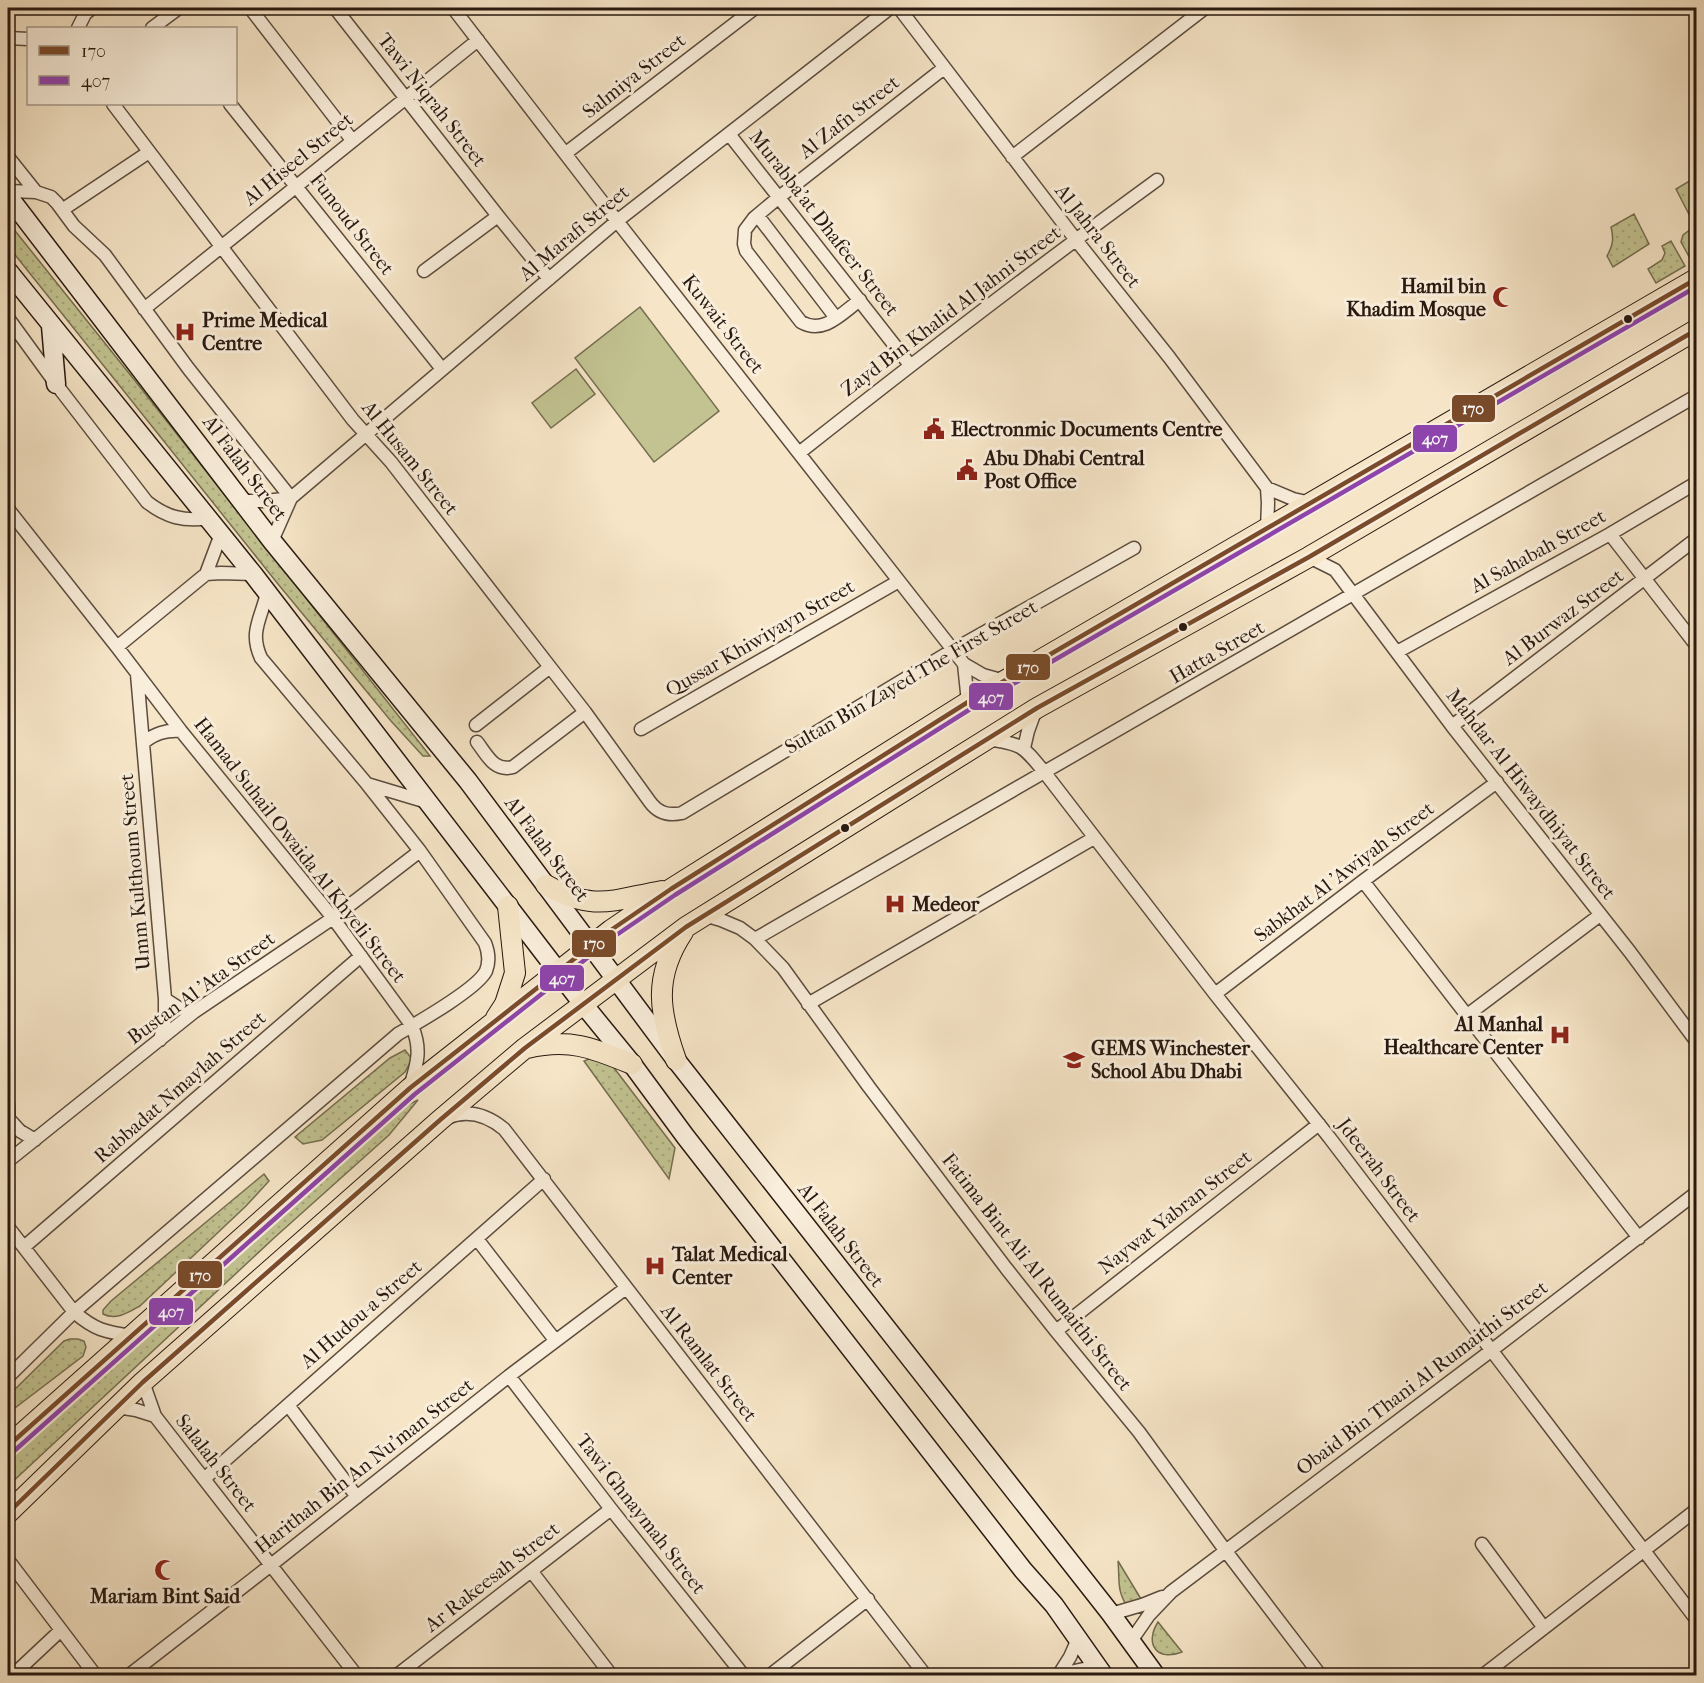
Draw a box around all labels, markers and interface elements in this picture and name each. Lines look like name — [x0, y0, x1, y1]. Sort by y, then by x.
legend — [27, 27, 237, 105]
street label: Tawi Niqrah Street — [373, 29, 491, 171]
street label: Salmiya Street — [578, 29, 690, 123]
text: 170 — [81, 41, 106, 62]
text: 407 — [81, 71, 111, 92]
street label: Al Zafn Street — [794, 71, 904, 164]
street label: Al Hiseel Street — [238, 108, 357, 211]
street label: Murabba'at Dhafeer Street — [744, 126, 904, 320]
street label: Funoud Street — [305, 169, 399, 279]
street label: Al Jahra Street — [1050, 179, 1146, 292]
street label: Al Marafi Street — [514, 180, 634, 286]
street label: Zayd Bin Khalid Al Jahni Street — [837, 221, 1065, 401]
street label: Kuwait Street — [677, 270, 769, 378]
place label: Hamil bin Khadim Mosque — [1346, 275, 1486, 321]
mosque icon: Hamil bin Khadim Mosque — [1491, 285, 1515, 309]
place label: Prime Medical Centre — [202, 309, 328, 355]
unlabelled marker — [1622, 313, 1634, 325]
hospital icon: Prime Medical Centre — [173, 320, 197, 344]
line badge: 170 — [1451, 394, 1496, 423]
street label: Al Husam Street — [356, 396, 463, 520]
text: 170 — [1462, 399, 1484, 418]
street label: Al Falah Street — [197, 410, 292, 525]
public building icon: Electronmic Documents Centre — [922, 417, 946, 441]
place label: Electronmic Documents Centre — [951, 418, 1223, 441]
line badge: 407 — [1412, 424, 1458, 453]
text: 407 — [1421, 429, 1448, 449]
place label: Abu Dhabi Central Post Office — [982, 447, 1145, 493]
public building icon: Abu Dhabi Central Post Office — [955, 458, 979, 482]
street label: Al Sahabah Street — [1466, 504, 1610, 598]
street label: Al Burwaz Street — [1497, 564, 1628, 671]
street label: Qussar Khiwiyayn Street — [662, 575, 858, 701]
street label: Sultan Bin Zayed The First Street — [781, 595, 1041, 759]
street label: Hatta Street — [1165, 616, 1269, 688]
unlabelled marker — [1177, 621, 1189, 633]
line badge: 170 — [1005, 653, 1051, 681]
text: 170 — [1017, 658, 1039, 677]
line badge: 407 — [968, 682, 1014, 711]
street label: Mahdar Al Hiwaydhiyat Street — [1442, 684, 1620, 904]
text: 407 — [977, 688, 1004, 708]
street label: Hamad Suhail Owaida Al Khyeli Street — [189, 713, 411, 987]
street label: Umm Kulthoum Street — [115, 773, 155, 971]
street label: Al Falah Street — [499, 791, 594, 906]
street label: Sabkhat Al 'Awiyah Street — [1250, 797, 1438, 947]
unlabelled marker — [839, 822, 851, 834]
hospital icon: Medeor — [883, 892, 907, 916]
place label: Medeor — [911, 893, 980, 916]
street label: Bustan Al 'Ata Street — [123, 927, 279, 1049]
line badge: 170 — [571, 929, 617, 958]
text: 170 — [583, 934, 605, 953]
line badge: 407 — [539, 964, 585, 992]
text: 407 — [548, 969, 575, 989]
street label: Rabbadat Nmaylah Street — [90, 1006, 270, 1168]
place label: Al Manhal Healthcare Center — [1384, 1013, 1543, 1059]
hospital icon: Al Manhal Healthcare Center — [1548, 1023, 1572, 1047]
place label: GEMS Winchester School Abu Dhabi — [1091, 1037, 1250, 1083]
school or university icon: GEMS Winchester School Abu Dhabi — [1062, 1048, 1086, 1072]
street label: Jdeerah Street — [1331, 1112, 1425, 1226]
street label: Naywat Yabran Street — [1094, 1145, 1256, 1279]
street label: Fatima Bint Ali Al Rumaithi Street — [937, 1149, 1137, 1395]
street label: Al Falah Street — [793, 1178, 889, 1292]
place label: Talat Medical Center — [671, 1243, 788, 1289]
hospital icon: Talat Medical Center — [643, 1254, 667, 1278]
street label: Al Hudou-a Street — [295, 1255, 426, 1374]
line badge: 170 — [177, 1260, 223, 1289]
text: 170 — [189, 1266, 211, 1285]
street label: Obaid Bin Thani Al Rumaithi Street — [1292, 1276, 1552, 1480]
line badge: 407 — [148, 1297, 194, 1326]
street label: Al Ramlat Street — [655, 1299, 762, 1426]
text: 407 — [157, 1302, 184, 1322]
street label: Harithah Bin An Nu'man Street — [250, 1373, 478, 1559]
street label: Salalah Street — [171, 1410, 261, 1516]
street label: Tawi Ghnaymah Street — [571, 1430, 711, 1598]
street label: Ar Rakeesah Street — [419, 1517, 564, 1637]
mosque icon: Mariam Bint Said — [153, 1558, 177, 1582]
place label: Mariam Bint Said — [89, 1585, 241, 1608]

